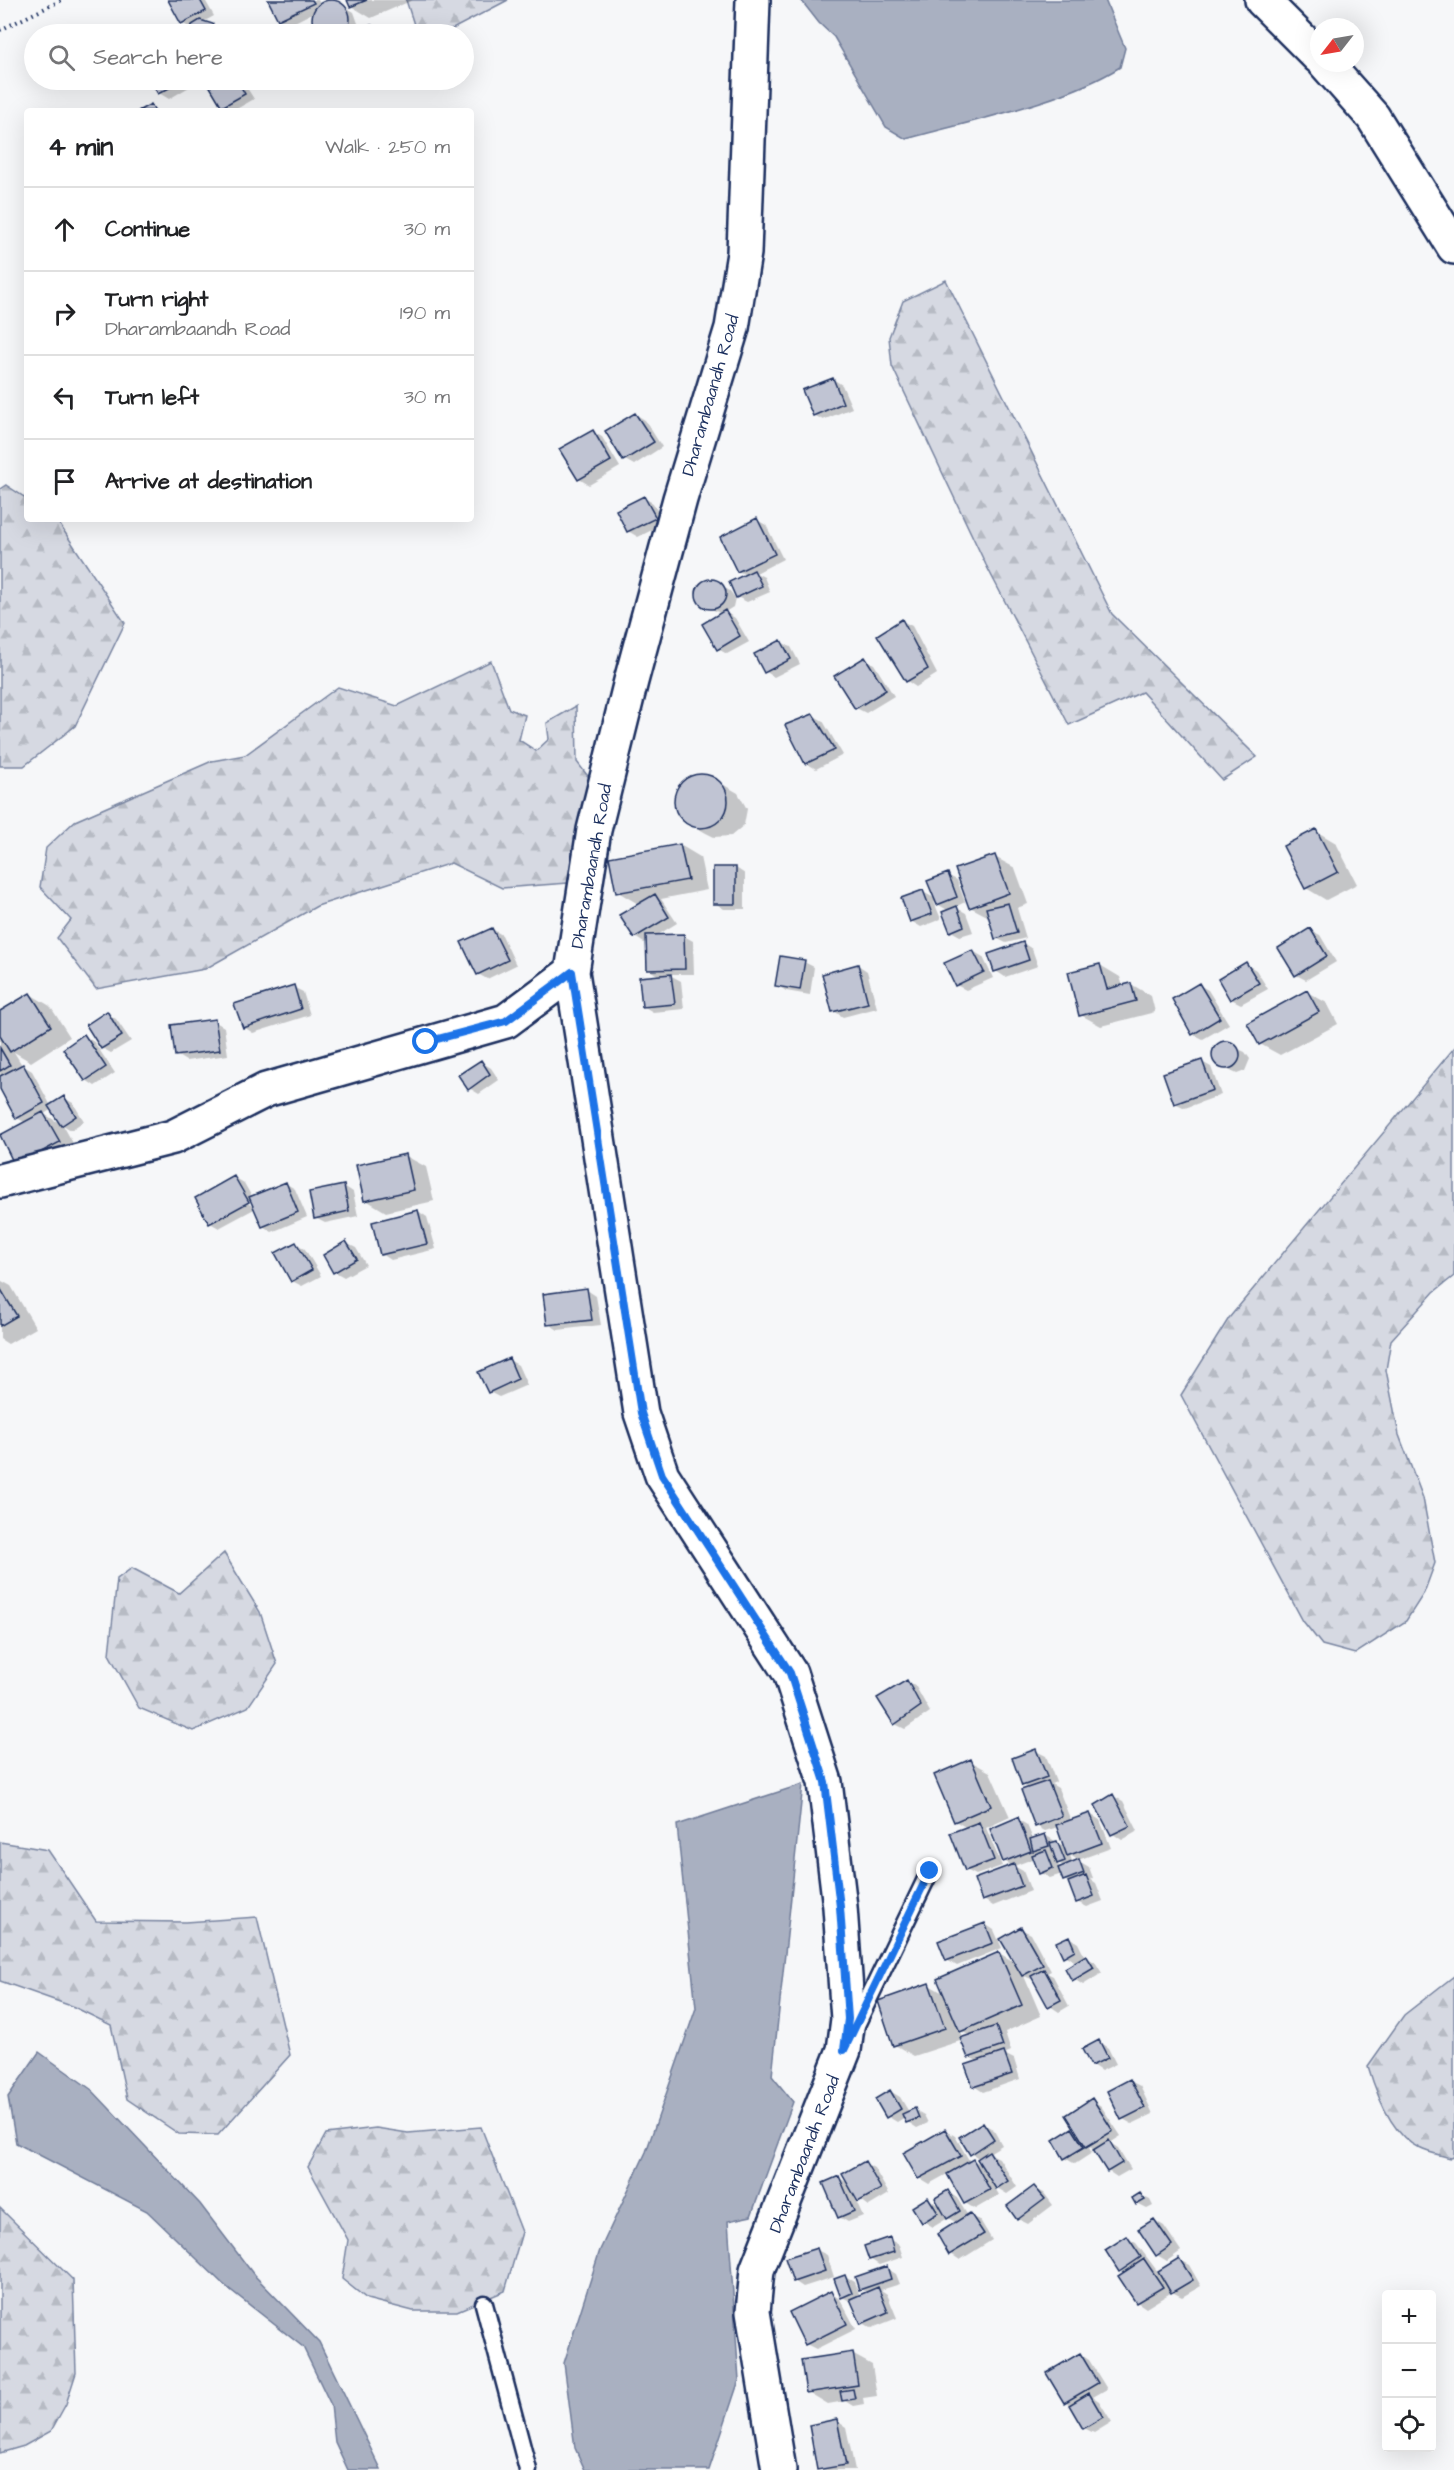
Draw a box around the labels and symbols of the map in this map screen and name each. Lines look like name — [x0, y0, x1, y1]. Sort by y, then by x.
north arrow — [1310, 18, 1364, 72]
street label: Dharambaandh Road — [675, 311, 746, 479]
street label: Dharambaandh Road — [565, 782, 618, 950]
route start — [412, 1028, 438, 1054]
route end — [916, 1857, 942, 1883]
street label: Dharambaandh Road — [763, 2072, 846, 2237]

